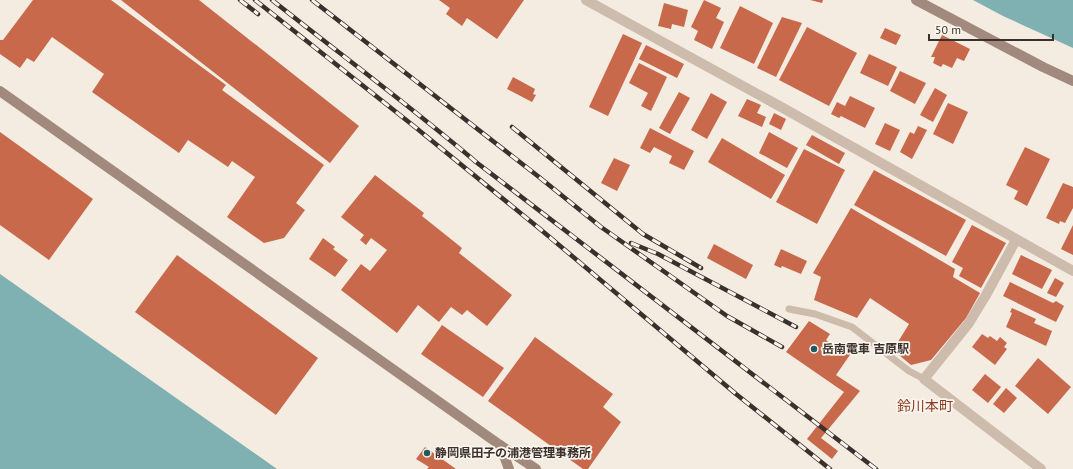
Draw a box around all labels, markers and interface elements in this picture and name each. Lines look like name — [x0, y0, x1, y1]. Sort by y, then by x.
scale bar — [929, 16, 1053, 42]
text: 50 m — [935, 22, 961, 37]
place label: 岳南電車 吉原駅 — [822, 341, 909, 356]
marker: 岳南電車 吉原駅 — [809, 344, 819, 354]
district label: 鈴川本町 — [897, 397, 953, 415]
place label: 静岡県田子の浦港管理事務所 — [435, 445, 591, 460]
marker: 静岡県田子の浦港管理事務所 — [422, 448, 432, 458]

